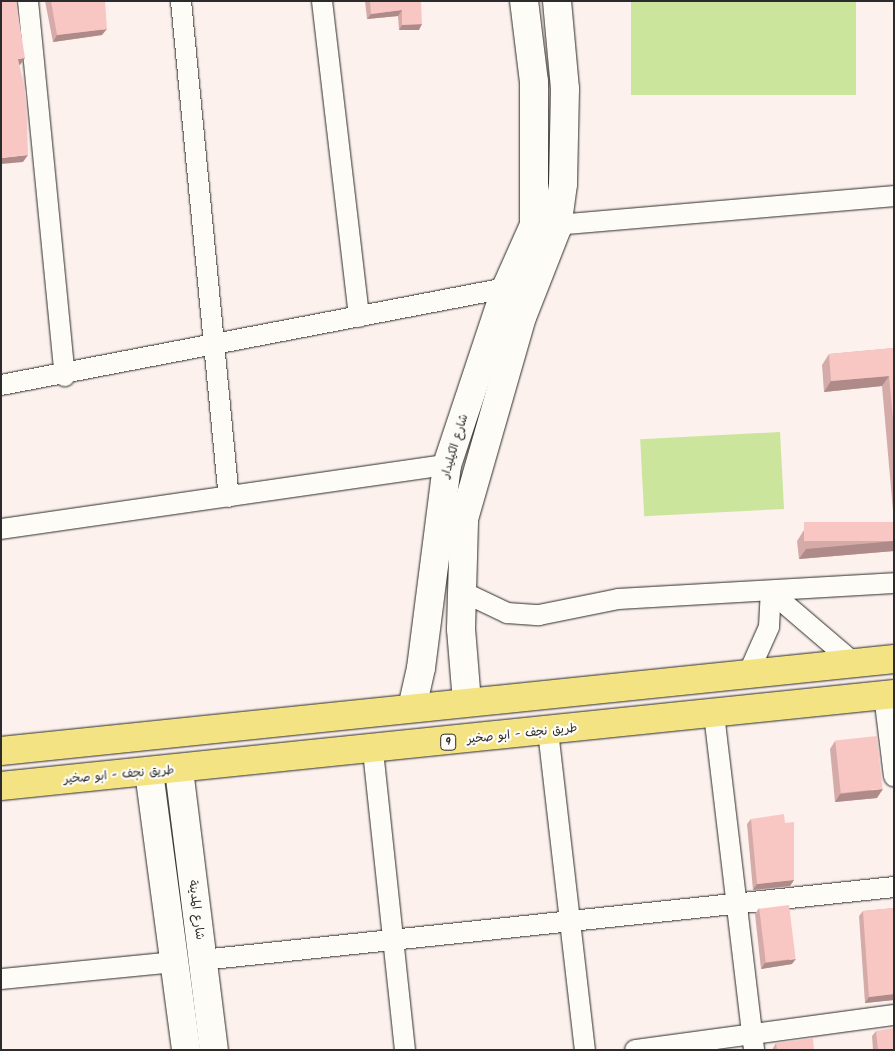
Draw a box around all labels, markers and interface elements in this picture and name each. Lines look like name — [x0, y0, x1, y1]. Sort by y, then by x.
street label: شارع الكيليدار — [438, 412, 472, 480]
street label: طريق نجف - ابو صخير — [466, 721, 578, 747]
road number: 9 — [439, 734, 457, 750]
street label: طريق نجف - ابو صخير — [63, 763, 175, 787]
street label: شارع المدينة — [185, 879, 207, 941]

